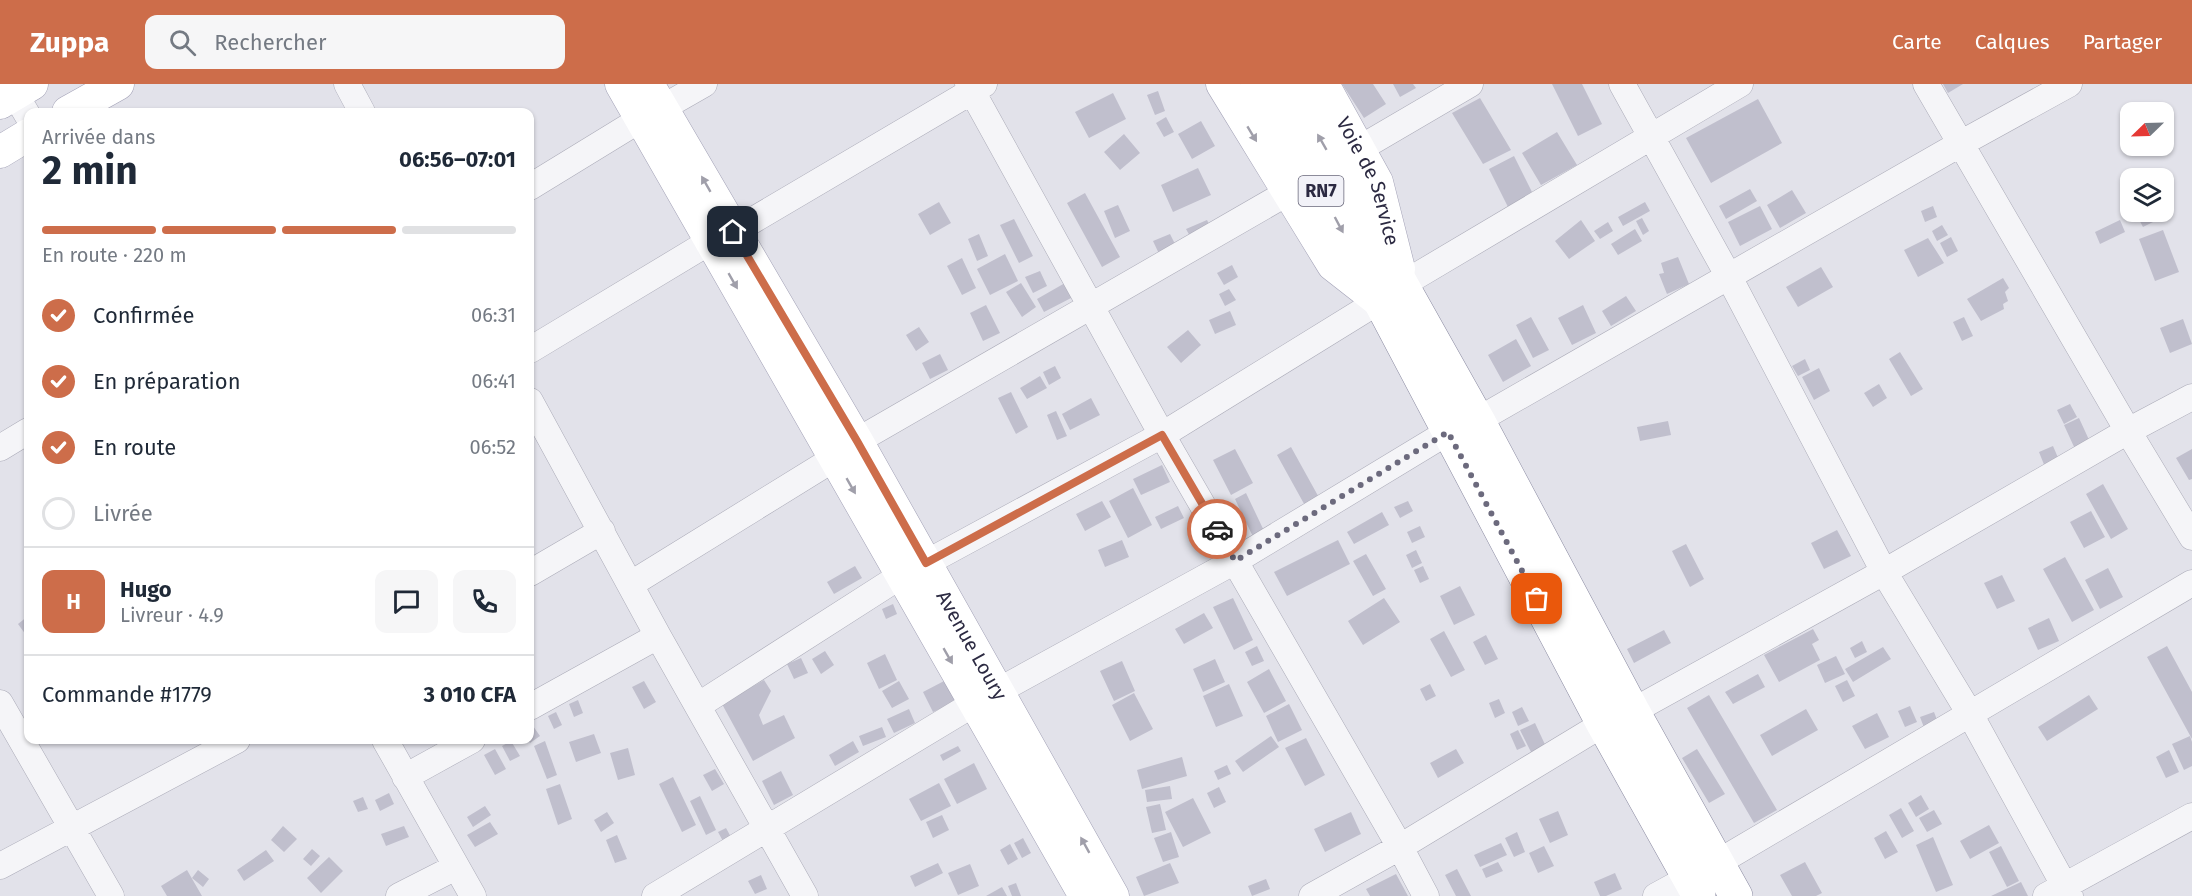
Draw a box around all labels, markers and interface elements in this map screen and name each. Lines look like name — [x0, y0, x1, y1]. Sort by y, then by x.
search box — [145, 15, 565, 69]
text: Zuppa — [30, 26, 109, 59]
icon: search — [166, 26, 199, 59]
text: Rechercher — [214, 29, 326, 56]
text: Carte — [1892, 29, 1942, 55]
text: Calques — [1975, 29, 2050, 55]
text: Partager — [2083, 29, 2162, 55]
north arrow — [2120, 102, 2174, 156]
map controls — [2120, 102, 2174, 222]
street label: Voie de Service — [1331, 113, 1405, 248]
text: Arrivée dans — [42, 125, 155, 149]
one-way arrow — [1247, 126, 1257, 143]
one-way arrow — [1317, 133, 1327, 150]
text: 06:56–07:01 — [399, 146, 516, 173]
text: 2 min — [42, 148, 138, 194]
button: layers — [2120, 168, 2174, 222]
one-way arrow — [701, 175, 711, 192]
road number: RN7 — [1298, 176, 1344, 206]
pin — [707, 206, 758, 257]
icon: home — [716, 215, 749, 248]
one-way arrow — [1334, 217, 1344, 234]
text: En route · 220 m — [42, 243, 187, 267]
one-way arrow — [728, 272, 738, 289]
icon: check — [42, 299, 75, 332]
text: Confirmée — [93, 302, 195, 329]
text: 06:31 — [471, 303, 516, 327]
icon: check — [42, 365, 75, 398]
text: En préparation — [93, 368, 241, 395]
text: 06:41 — [471, 369, 516, 393]
icon: check — [42, 431, 75, 464]
text: En route — [93, 434, 176, 461]
text: 06:52 — [470, 435, 516, 459]
one-way arrow — [846, 478, 856, 495]
courier — [1187, 499, 1247, 559]
text: Livrée — [93, 500, 153, 527]
icon: car — [1201, 513, 1234, 546]
button: chat — [375, 570, 438, 633]
button: phone — [453, 570, 516, 633]
pin — [1511, 573, 1562, 624]
text: Hugo — [120, 576, 172, 603]
icon: bag — [1520, 582, 1553, 615]
street label: Avenue Loury — [932, 586, 1012, 704]
text: H — [66, 588, 81, 615]
text: Livreur · 4.9 — [120, 603, 224, 627]
one-way arrow — [942, 648, 953, 664]
text: Commande #1779 — [42, 681, 212, 708]
text: 3 010 CFA — [423, 681, 516, 708]
one-way arrow — [1079, 837, 1090, 853]

